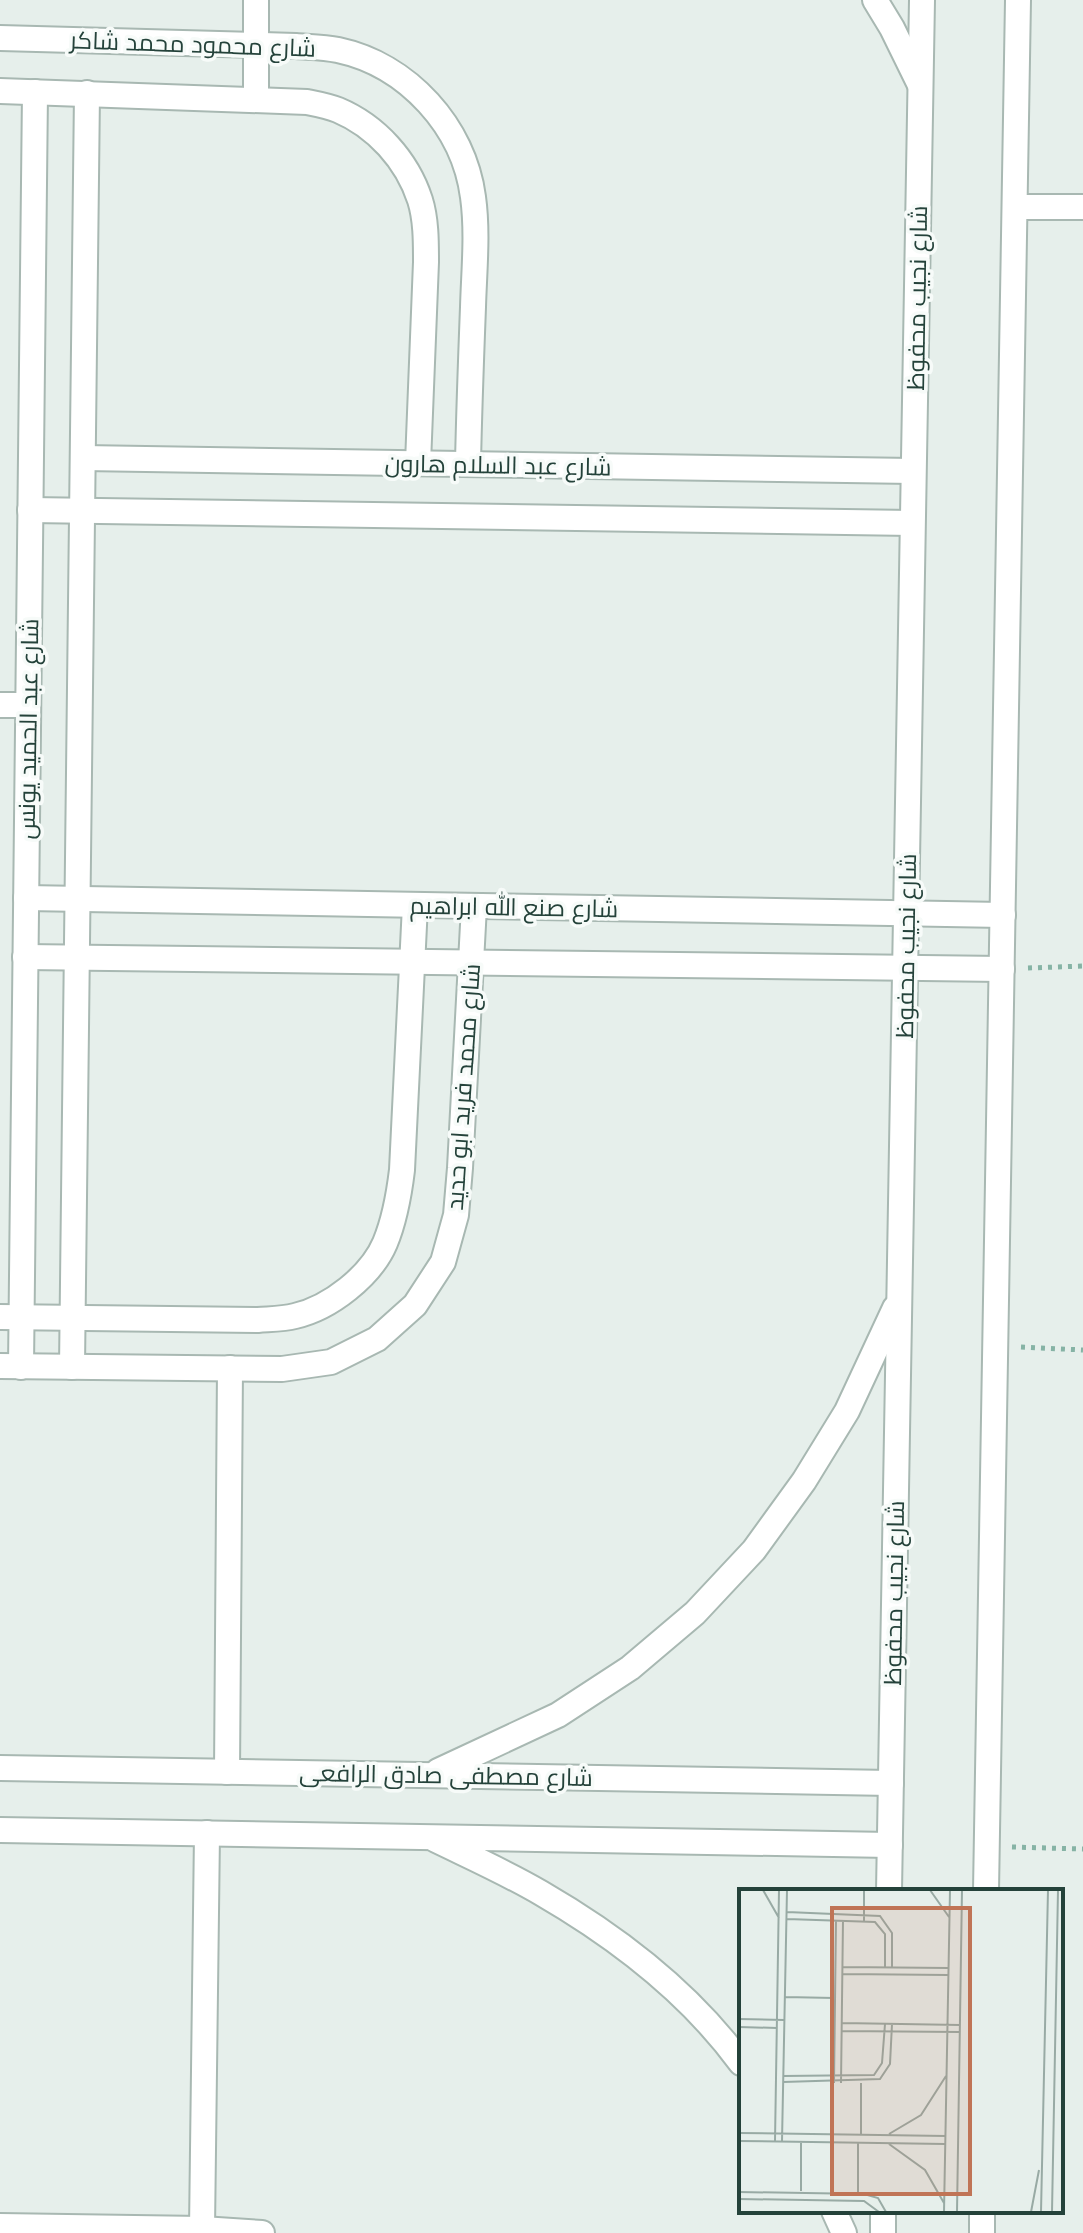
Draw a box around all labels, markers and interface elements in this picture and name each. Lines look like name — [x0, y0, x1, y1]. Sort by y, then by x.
street label: شارع محمود محمد شاكر — [67, 26, 316, 65]
street label: شارع نجيب محفوظ — [902, 205, 935, 391]
street label: شارع عبد السلام هارون — [384, 450, 612, 483]
street label: شارع عبد الحميد يونس — [13, 618, 46, 840]
street label: شارع نجيب محفوظ — [891, 853, 924, 1039]
street label: شارع صنع الله ابراهيم — [409, 890, 619, 925]
street label: شارع محمد فريد ابو حديد — [441, 963, 488, 1211]
street label: شارع نجيب محفوظ — [879, 1500, 912, 1686]
street label: شارع مصطفى صادق الرافعى — [299, 1759, 593, 1794]
inset map — [739, 1889, 1063, 2213]

